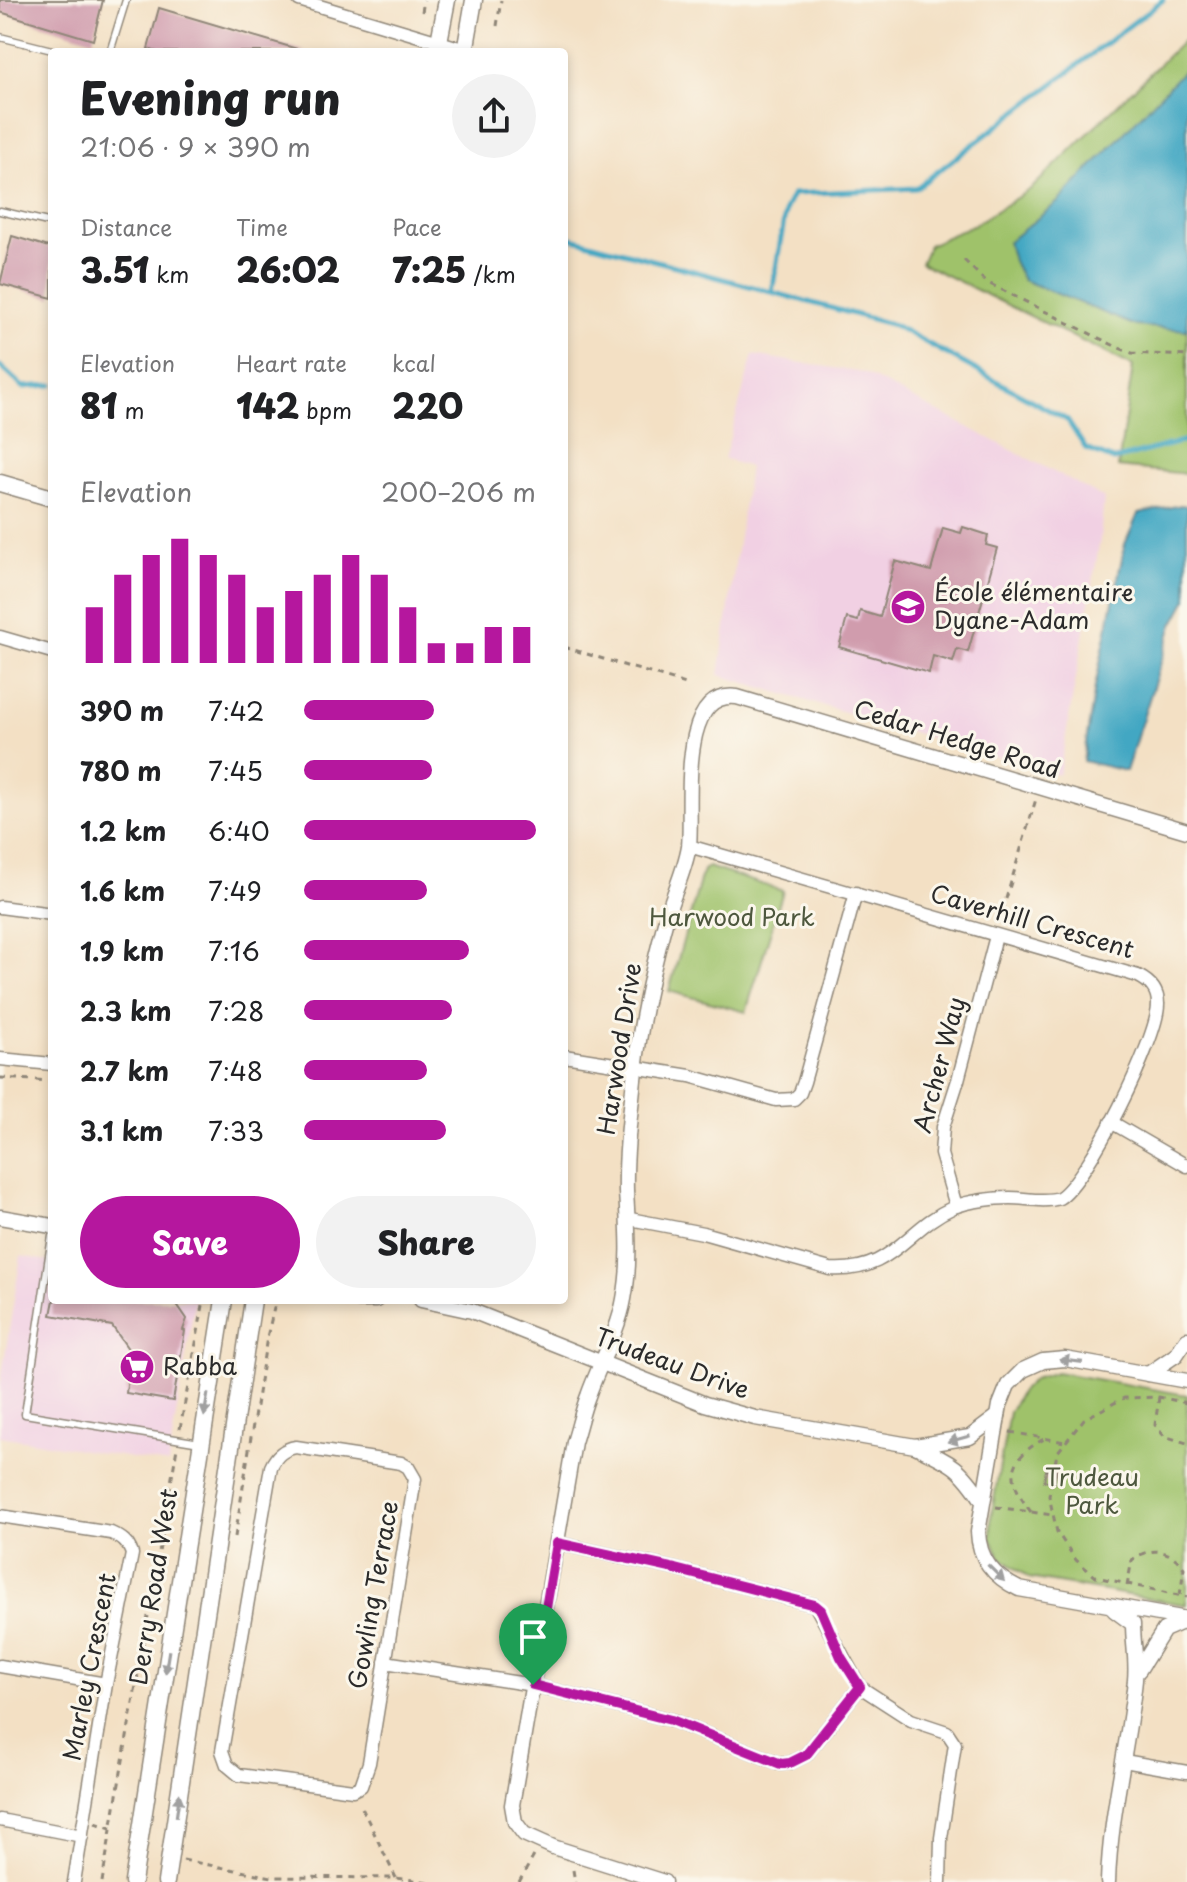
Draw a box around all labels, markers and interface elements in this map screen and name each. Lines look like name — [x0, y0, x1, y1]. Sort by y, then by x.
text: Evening run — [80, 64, 341, 130]
button: share — [452, 74, 536, 158]
text: 21:06 · 9 × 390 m — [80, 127, 311, 166]
text: Distance — [80, 210, 172, 243]
text: Time — [236, 210, 288, 243]
text: Pace — [392, 210, 442, 243]
text: 3.51 — [80, 243, 149, 295]
text: 26:02 — [236, 243, 340, 295]
text: 7:25 — [392, 243, 466, 295]
text: km — [149, 257, 189, 290]
text: /km — [466, 257, 516, 290]
text: Elevation — [80, 346, 175, 379]
text: Heart rate — [236, 346, 347, 379]
text: kcal — [392, 346, 436, 379]
text: 81 — [80, 379, 117, 431]
text: 142 — [236, 379, 299, 431]
text: 220 — [392, 379, 463, 431]
text: m — [117, 393, 144, 426]
text: bpm — [299, 393, 352, 426]
text: Elevation — [80, 472, 192, 511]
text: 200–206 m — [381, 472, 536, 511]
place label: École élémentaire Dyane-Adam — [934, 573, 1134, 637]
school or university icon: École élémentaire Dyane-Adam — [889, 588, 927, 626]
street label: Cedar Hedge Road — [850, 690, 1065, 787]
text: 390 m — [80, 691, 164, 730]
text: 7:42 — [208, 691, 264, 730]
text: 780 m — [80, 751, 162, 790]
text: 7:45 — [208, 751, 263, 790]
text: 1.2 km — [80, 811, 166, 850]
text: 6:40 — [208, 811, 270, 850]
text: 1.6 km — [80, 871, 165, 910]
text: 7:49 — [208, 871, 262, 910]
street label: Caverhill Crescent — [926, 874, 1139, 966]
park label: Harwood Park — [649, 898, 815, 934]
text: 1.9 km — [80, 931, 164, 970]
text: 7:16 — [208, 931, 260, 970]
street label: Harwood Drive — [587, 960, 649, 1137]
text: 2.3 km — [80, 991, 172, 1030]
text: 7:28 — [208, 991, 264, 1030]
street label: Archer Way — [903, 992, 974, 1136]
text: 2.7 km — [80, 1051, 169, 1090]
text: 7:48 — [208, 1051, 263, 1090]
text: 3.1 km — [80, 1111, 163, 1150]
text: 7:33 — [208, 1111, 264, 1150]
button: Save — [80, 1196, 300, 1288]
button: Share — [316, 1196, 536, 1288]
street label: Trudeau Drive — [590, 1317, 755, 1407]
place label: Rabba — [163, 1347, 237, 1383]
supermarket icon: Rabba — [118, 1348, 156, 1386]
one-way arrow — [1059, 1354, 1084, 1367]
one-way arrow — [200, 1392, 212, 1417]
one-way arrow — [947, 1433, 971, 1446]
park label: Trudeau Park — [1045, 1458, 1139, 1522]
street label: Derry Road West — [119, 1486, 185, 1687]
street label: Gowling Terrace — [338, 1498, 406, 1692]
one-way arrow — [986, 1563, 1005, 1582]
street label: Marley Crescent — [52, 1570, 124, 1763]
pin — [499, 1603, 567, 1685]
icon: arrive — [511, 1615, 555, 1659]
one-way arrow — [160, 1649, 173, 1674]
one-way arrow — [172, 1792, 185, 1817]

